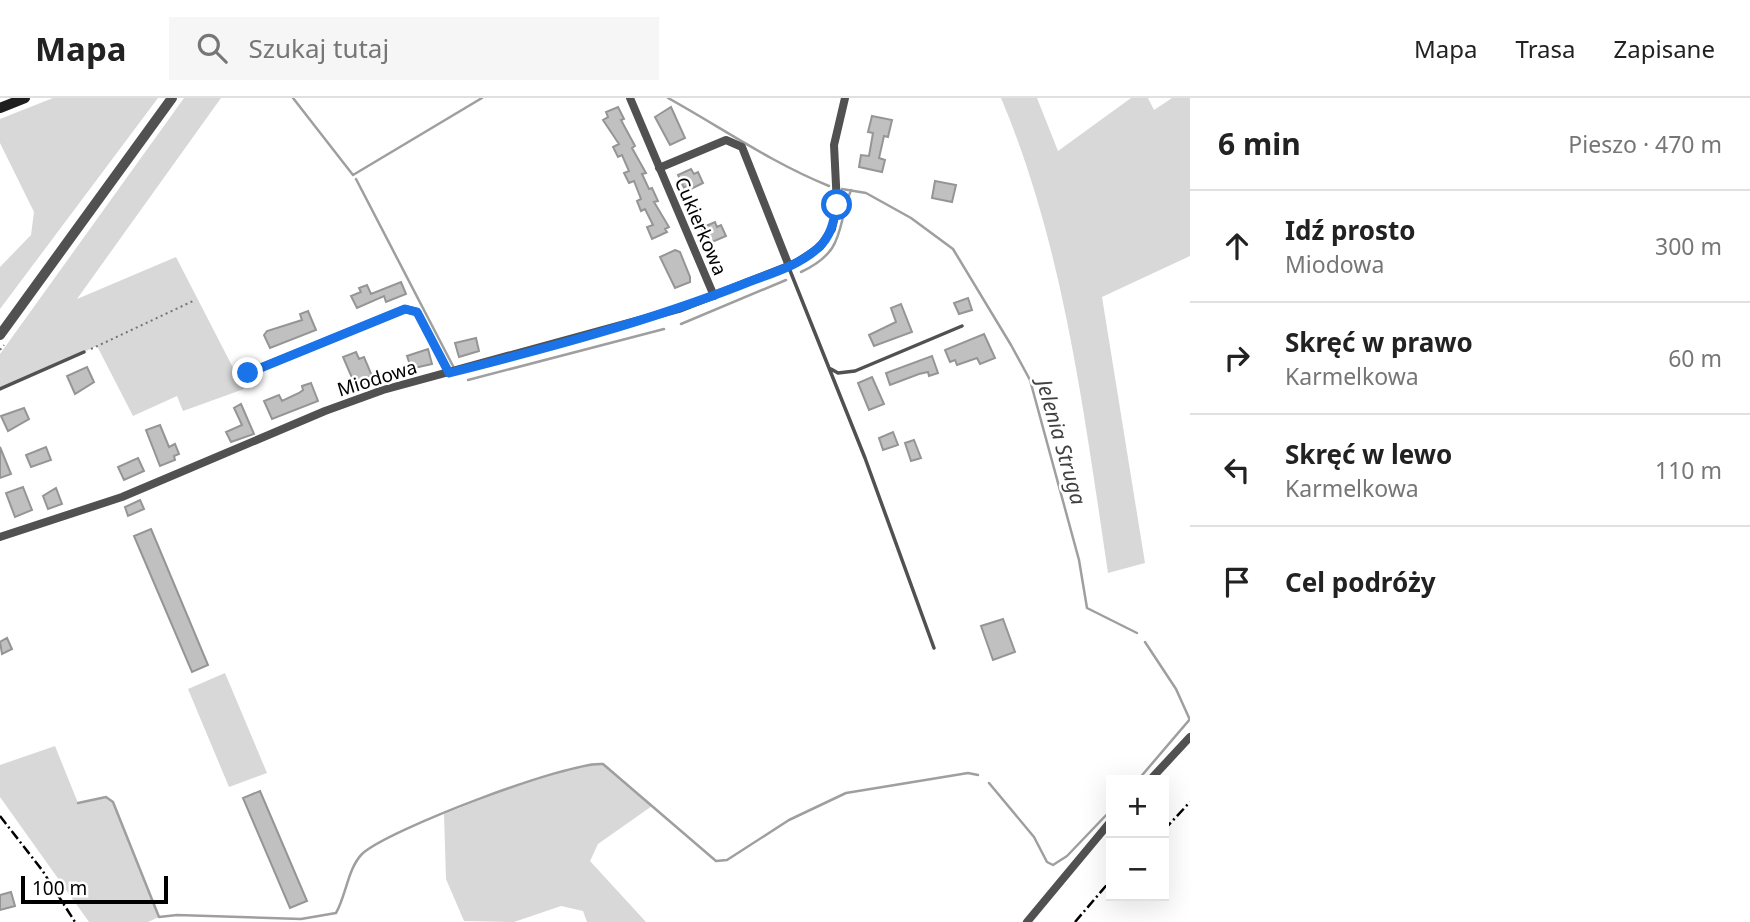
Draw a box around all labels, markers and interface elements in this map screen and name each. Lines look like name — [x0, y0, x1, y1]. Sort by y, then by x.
search box — [169, 17, 659, 80]
text: Mapa — [35, 26, 127, 71]
icon: search — [193, 29, 231, 67]
text: Szukaj tutaj — [249, 30, 389, 66]
text: Mapa — [1414, 32, 1478, 65]
text: Trasa — [1516, 32, 1576, 65]
text: Zapisane — [1614, 32, 1715, 65]
text: 6 min — [1218, 123, 1301, 164]
text: Pieszo · 470 m — [1568, 128, 1722, 160]
street label: Cukierkowa — [669, 173, 733, 279]
route start — [821, 189, 852, 220]
text: Idź prosto — [1285, 212, 1416, 248]
icon: ahead — [1218, 227, 1256, 265]
text: 300 m — [1655, 230, 1722, 262]
text: Miodowa — [1285, 248, 1384, 280]
text: Skręć w prawo — [1285, 324, 1473, 360]
icon: right — [1218, 339, 1256, 377]
text: 60 m — [1668, 342, 1722, 374]
street label: Miodowa — [334, 354, 420, 402]
route end — [232, 357, 263, 388]
text: Karmelkowa — [1285, 360, 1419, 392]
water label: Jelenia Struga — [1030, 372, 1093, 508]
text: Skręć w lewo — [1285, 436, 1452, 472]
icon: left — [1218, 451, 1256, 489]
text: 110 m — [1655, 454, 1722, 486]
text: Karmelkowa — [1285, 472, 1419, 504]
icon: arrive — [1218, 563, 1256, 601]
text: Cel podróży — [1285, 564, 1436, 600]
map controls — [1106, 775, 1169, 901]
button: + — [1106, 775, 1169, 838]
button: − — [1106, 838, 1169, 901]
scale bar — [21, 873, 168, 905]
text: 100 m — [32, 875, 87, 901]

